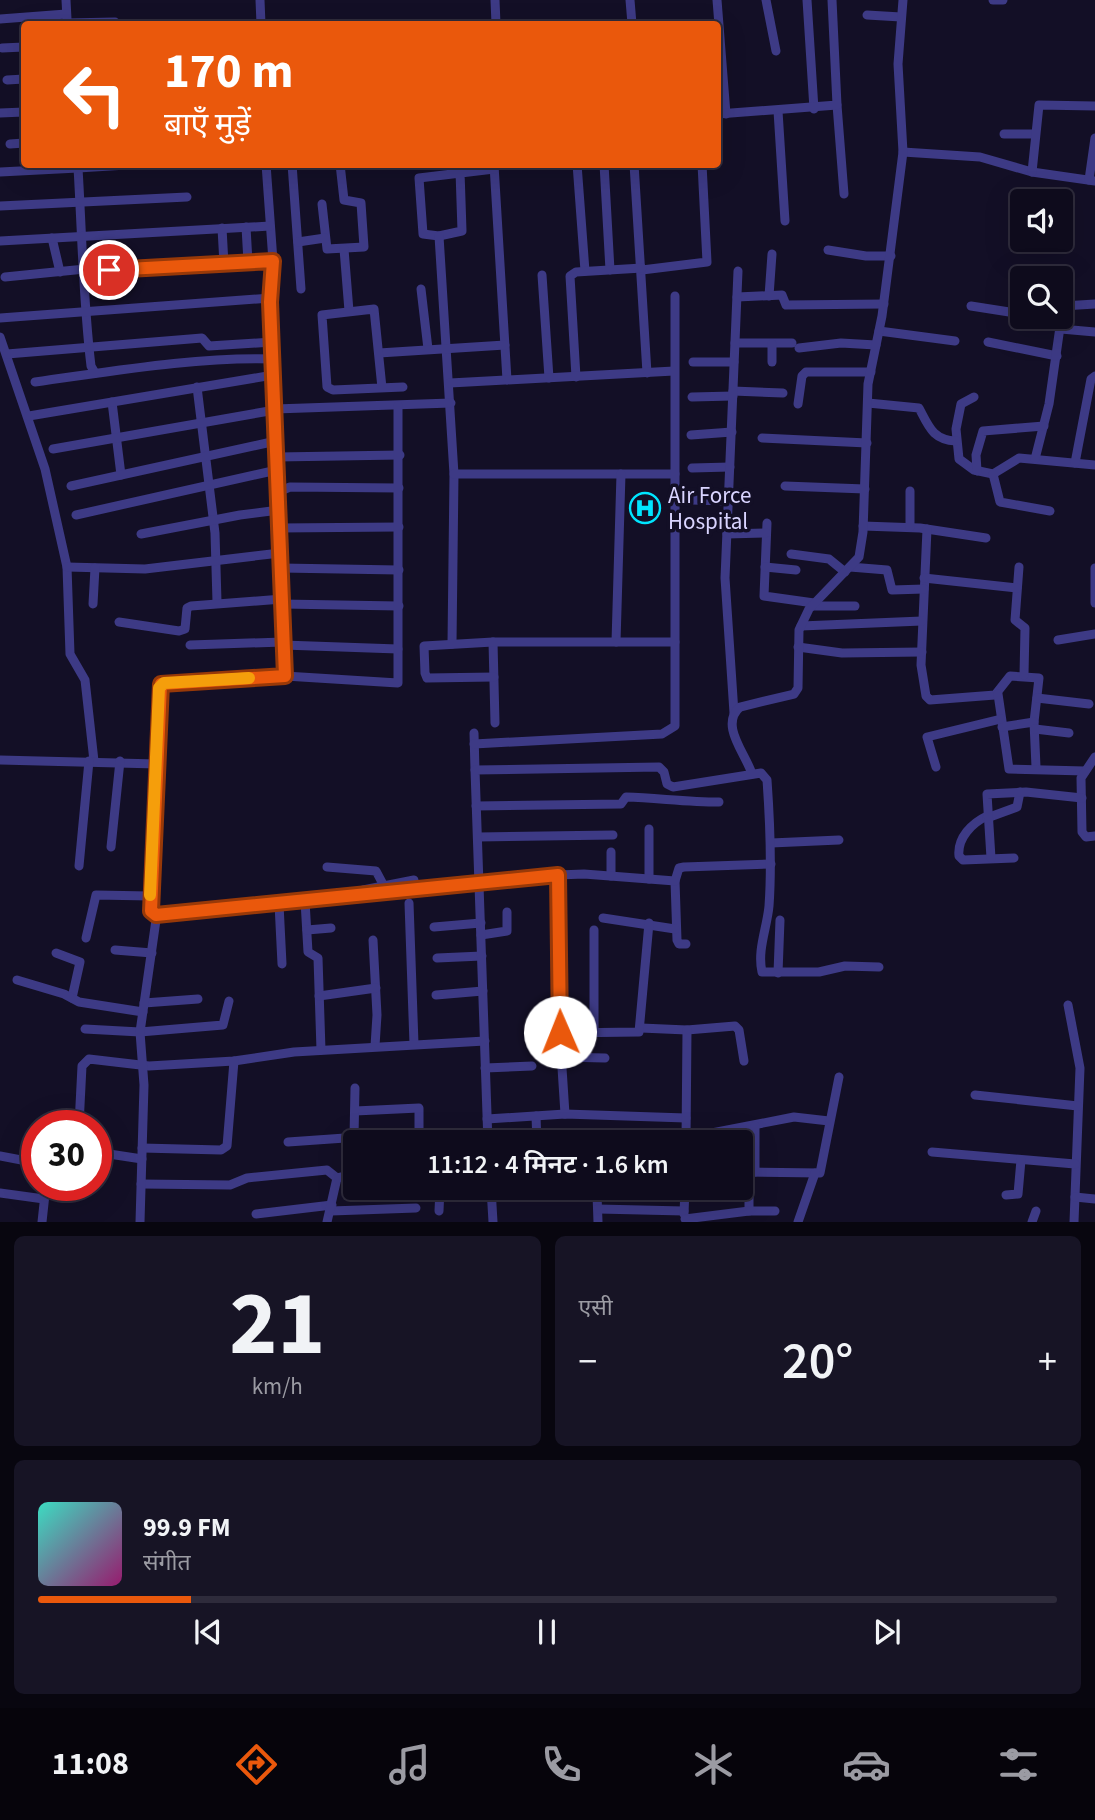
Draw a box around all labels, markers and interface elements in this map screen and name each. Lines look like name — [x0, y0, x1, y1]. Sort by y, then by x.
text: 170 m — [164, 37, 293, 107]
icon: left — [49, 49, 140, 140]
text: बाएँ मुड़ें — [164, 102, 251, 148]
map controls — [1010, 189, 1073, 329]
button: sound — [1010, 189, 1073, 252]
pin — [79, 240, 139, 300]
icon: arrive — [90, 251, 128, 289]
button: search — [1010, 266, 1073, 329]
place label: Air Force Hospital — [668, 479, 751, 538]
hospital icon: Air Force Hospital — [628, 491, 662, 525]
position arrow — [523, 995, 597, 1069]
speed limit sign: 30 — [21, 1110, 112, 1201]
text: 11:12 · 4 मिनट · 1.6 km — [427, 1146, 669, 1183]
text: 21 — [229, 1260, 325, 1389]
text: एसी — [579, 1291, 613, 1324]
text: 20° — [782, 1325, 853, 1399]
text: − — [579, 1335, 597, 1389]
text: + — [1038, 1335, 1057, 1389]
text: km/h — [252, 1370, 303, 1403]
text: 99.9 FM — [143, 1509, 231, 1546]
text: संगीत — [143, 1546, 191, 1579]
icon: previous — [189, 1613, 227, 1651]
icon: pause — [528, 1613, 566, 1651]
icon: next — [868, 1613, 906, 1651]
icon: directions — [232, 1740, 281, 1789]
icon: music — [385, 1740, 434, 1789]
icon: phone — [537, 1740, 586, 1789]
icon: climate — [689, 1740, 738, 1789]
icon: car — [842, 1740, 891, 1789]
icon: filters — [994, 1740, 1043, 1789]
text: 11:08 — [52, 1741, 129, 1787]

